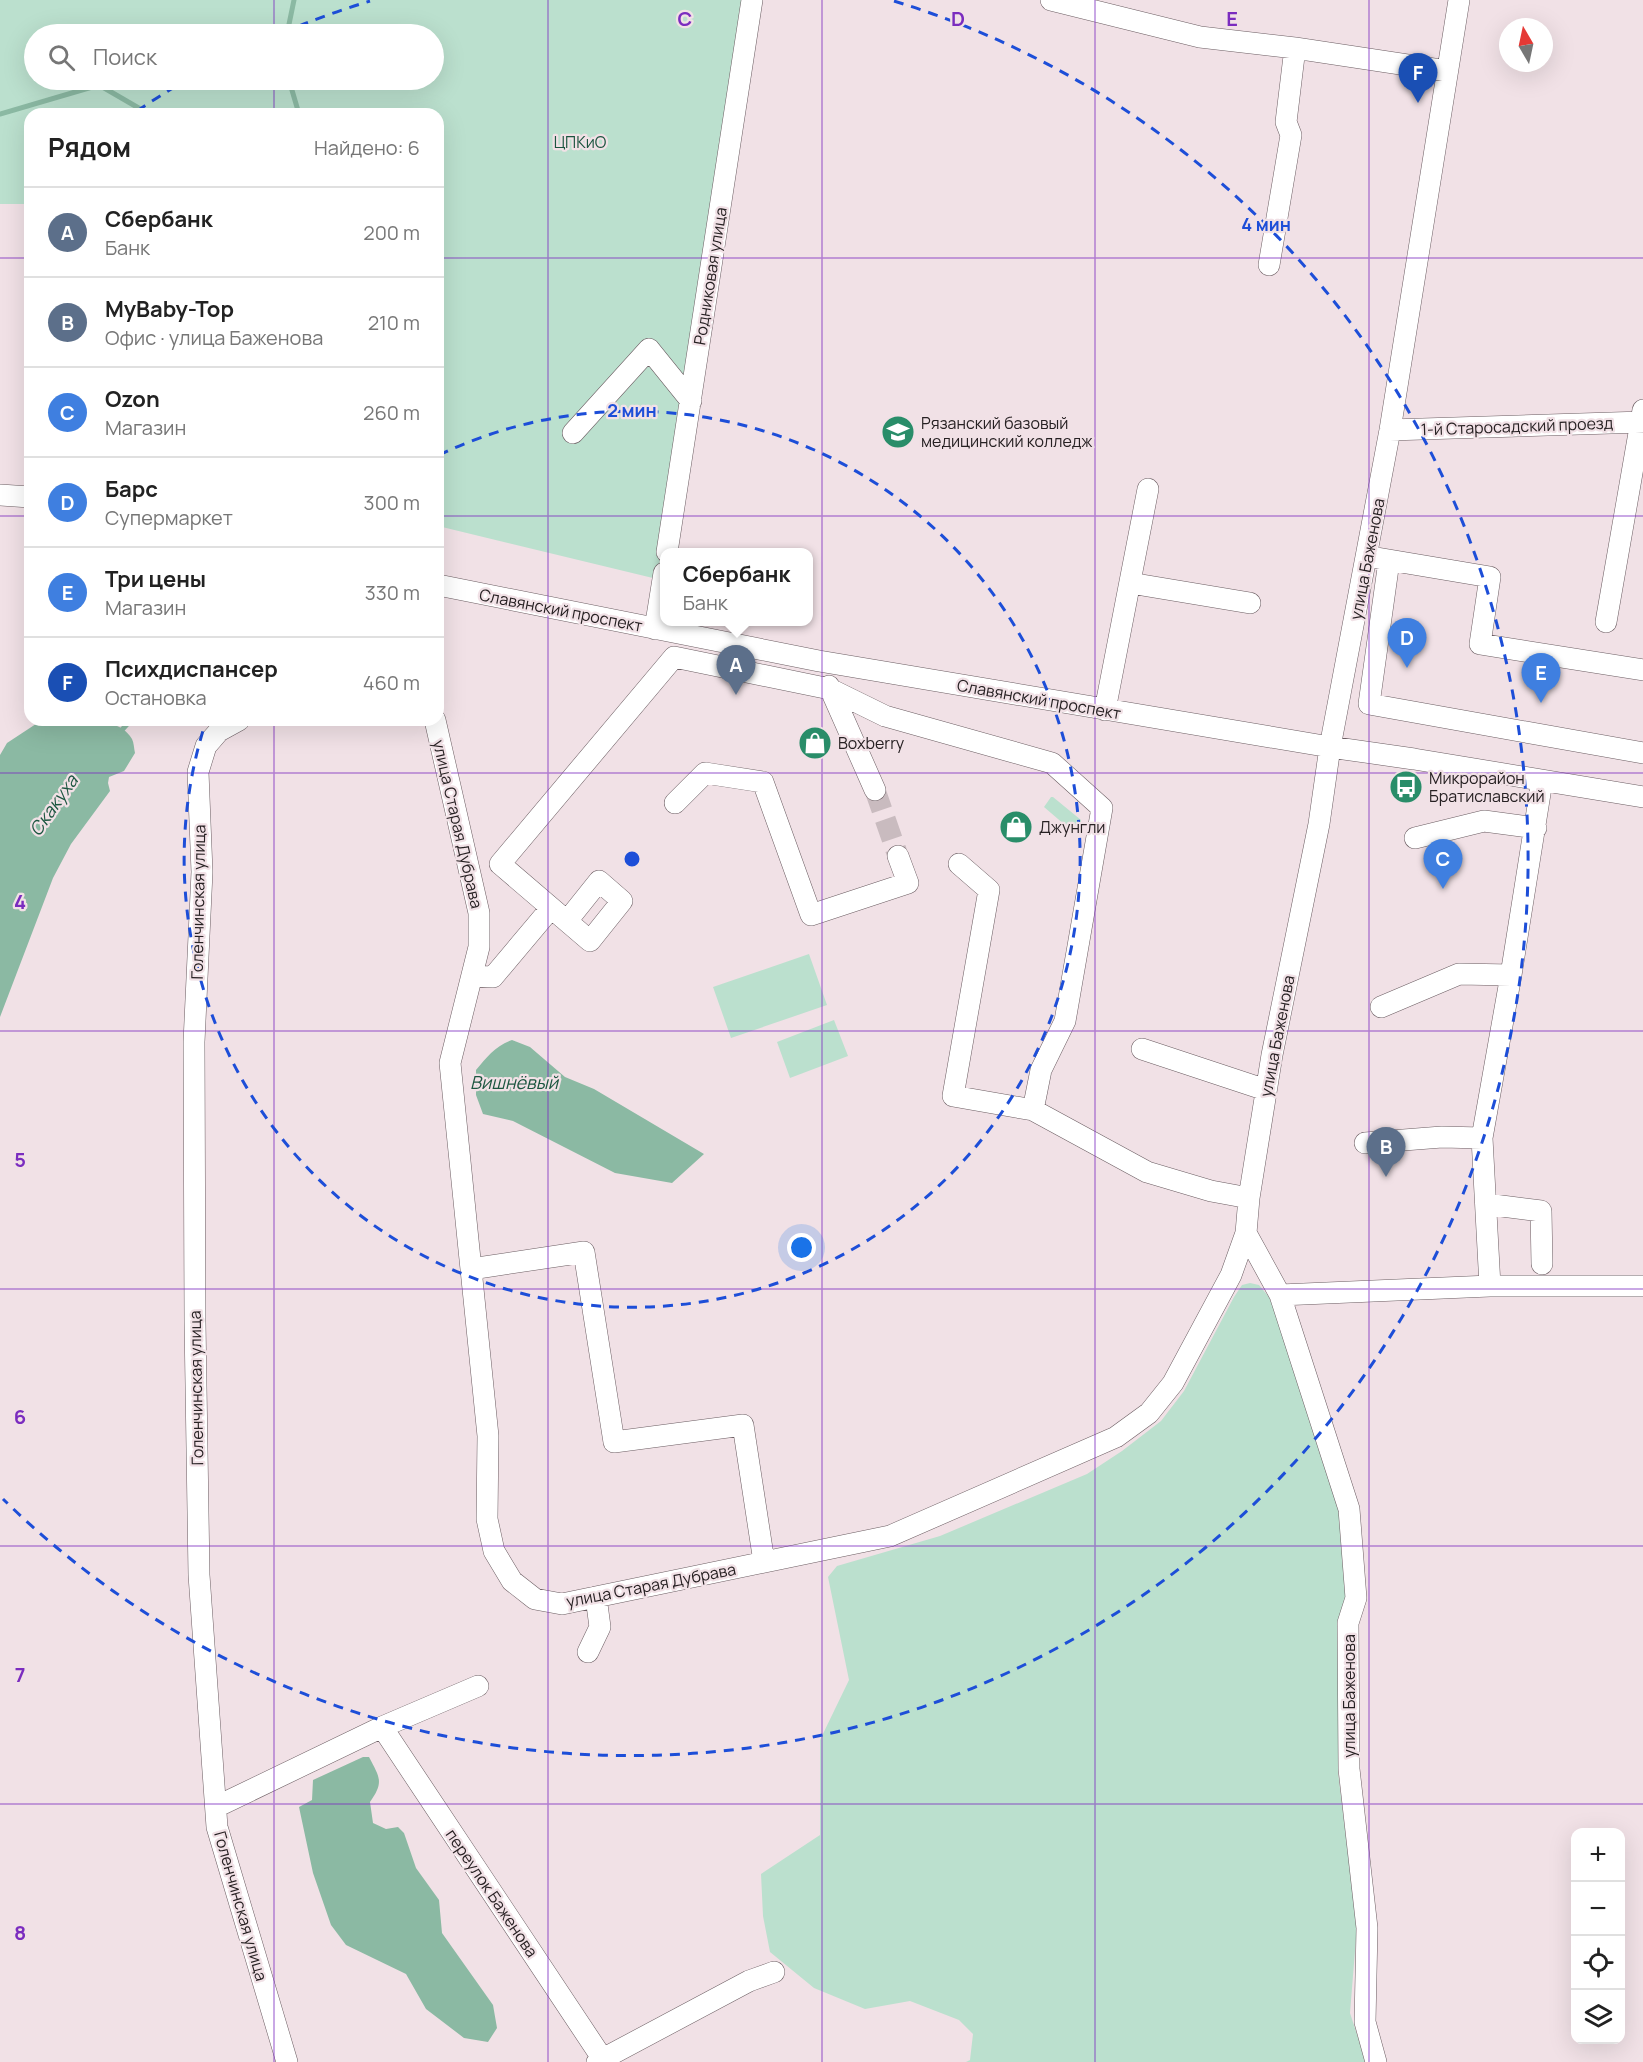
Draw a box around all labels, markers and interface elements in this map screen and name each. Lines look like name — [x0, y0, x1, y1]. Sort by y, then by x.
text: C — [678, 5, 692, 32]
text: D — [951, 5, 965, 32]
text: E — [1226, 5, 1238, 32]
north arrow — [1499, 18, 1553, 72]
search box — [24, 24, 444, 90]
icon: search — [45, 41, 78, 74]
text: Поиск — [93, 42, 157, 72]
pin: F — [1398, 54, 1438, 103]
text: Рядом — [48, 129, 131, 165]
park label: ЦПКиО — [554, 131, 607, 153]
text: Найдено: 6 — [314, 134, 420, 161]
text: Сбербанк — [105, 204, 213, 234]
street label: Родниковая улица — [688, 206, 732, 346]
text: 4 мин — [1241, 212, 1291, 236]
text: A — [61, 219, 74, 246]
text: 200 m — [363, 219, 420, 246]
text: Банк — [105, 234, 150, 261]
text: MyBaby-Top — [105, 294, 234, 324]
text: B — [61, 309, 74, 336]
text: 210 m — [368, 309, 420, 336]
text: Офис · улица Баженова — [105, 324, 323, 351]
text: Ozon — [105, 384, 160, 414]
text: 2 мин — [607, 398, 657, 422]
text: C — [60, 399, 75, 426]
text: 260 m — [363, 399, 420, 426]
place label: Рязанский базовый медицинский колледж — [921, 412, 1093, 452]
street label: 1-й Старосадский проезд — [1420, 412, 1614, 440]
text: Магазин — [105, 414, 186, 441]
school or university icon: Рязанский базовый медицинский колледж — [880, 414, 916, 450]
text: Барс — [105, 474, 158, 504]
text: D — [60, 489, 75, 516]
text: 300 m — [364, 489, 420, 516]
street label: улица Баженова — [1344, 496, 1390, 622]
text: Супермаркет — [105, 504, 233, 531]
popup — [660, 548, 813, 626]
text: Сбербанк — [683, 559, 790, 589]
text: Три цены — [105, 564, 206, 594]
text: E — [62, 579, 73, 606]
text: 330 m — [365, 579, 420, 606]
street label: Славянский проспект — [477, 583, 645, 637]
text: Банк — [683, 589, 728, 616]
text: Магазин — [105, 594, 186, 621]
pin: D — [1388, 618, 1426, 668]
pin: A — [716, 646, 756, 695]
text: Психдиспансер — [105, 654, 278, 684]
pin: E — [1522, 654, 1560, 703]
text: F — [62, 669, 73, 696]
text: 460 m — [363, 669, 420, 696]
street label: Славянский проспект — [955, 674, 1123, 724]
text: Остановка — [105, 684, 207, 711]
shop icon: Boxberry — [797, 725, 833, 761]
place label: Boxberry — [838, 732, 905, 754]
street label: улица Старая Дубрава — [428, 738, 488, 910]
place label: Микрорайон Братиславский — [1429, 767, 1545, 807]
water label: Скакуха — [23, 769, 83, 840]
bus stop icon: Микрорайон Братиславский — [1388, 769, 1424, 805]
shop icon: Джунгли — [998, 809, 1034, 845]
place label: Джунгли — [1039, 816, 1105, 838]
street label: Голенчинская улица — [186, 824, 210, 980]
pin: C — [1424, 840, 1462, 889]
centre of rings — [622, 849, 642, 869]
text: 4 — [14, 888, 26, 915]
street label: улица Баженова — [1254, 973, 1300, 1099]
water label: Вишнёвый — [470, 1070, 560, 1094]
pin: B — [1366, 1128, 1406, 1177]
text: 5 — [14, 1146, 26, 1173]
your location — [787, 1233, 816, 1262]
street label: Голенчинская улица — [184, 1310, 208, 1466]
text: 6 — [14, 1403, 26, 1430]
street label: улица Старая Дубрава — [564, 1558, 738, 1612]
street label: улица Баженова — [1338, 1634, 1360, 1758]
text: 7 — [15, 1661, 25, 1688]
street label: переулок Баженова — [441, 1825, 543, 1961]
map controls — [1571, 1828, 1625, 2044]
button: + — [1571, 1828, 1625, 1882]
street label: Голенчинская улица — [209, 1829, 273, 1983]
button: − — [1571, 1882, 1625, 1936]
text: 8 — [14, 1919, 26, 1946]
button: locate — [1571, 1936, 1625, 1990]
button: layers — [1571, 1990, 1625, 2044]

